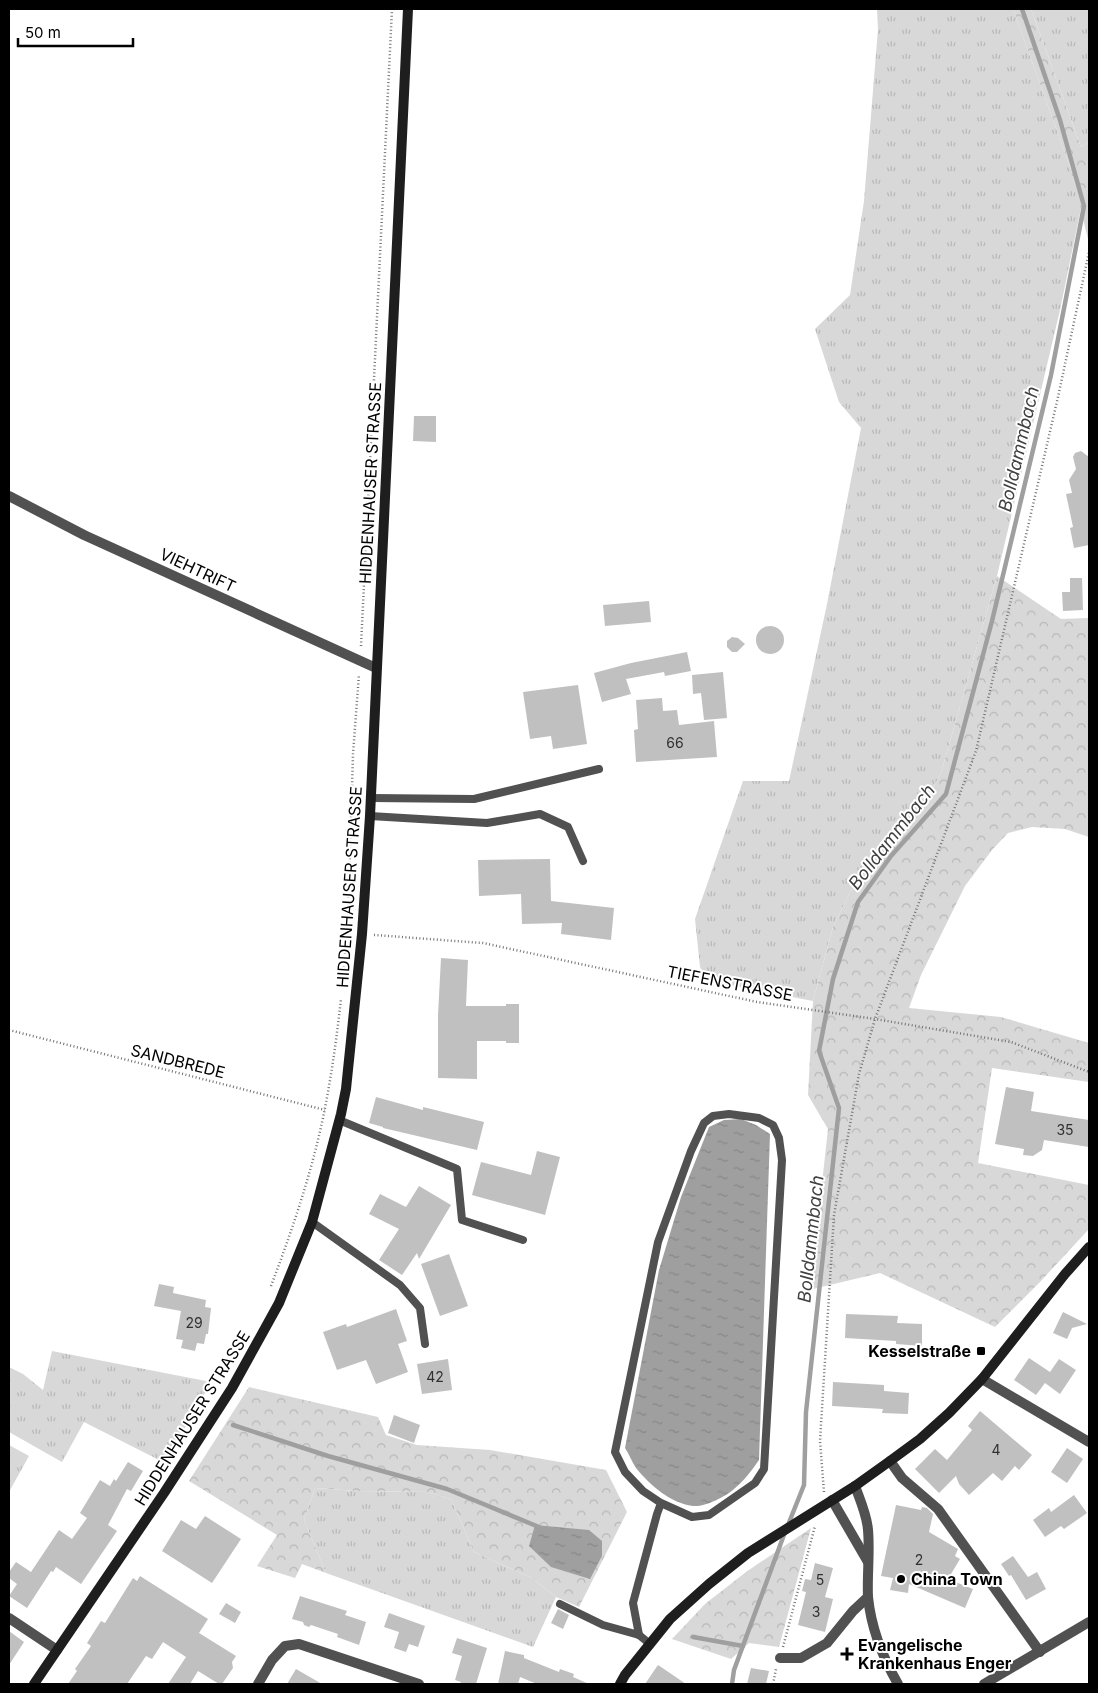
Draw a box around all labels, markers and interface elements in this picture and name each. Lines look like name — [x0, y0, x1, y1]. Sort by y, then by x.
scale bar — [18, 15, 132, 47]
text: 50 m — [25, 23, 61, 42]
street label: HIDDENHAUSER STRASSE — [355, 381, 385, 585]
water label: Bolldammbach — [994, 384, 1043, 514]
street label: VIEHTRIFT — [157, 544, 239, 596]
house number: 66 — [666, 734, 684, 751]
water label: Bolldammbach — [844, 780, 939, 894]
street label: HIDDENHAUSER STRASSE — [332, 785, 366, 989]
street label: TIEFENSTRASSE — [666, 961, 794, 1005]
street label: SANDBREDE — [129, 1040, 227, 1082]
house number: 35 — [1056, 1121, 1074, 1138]
water label: Bolldammbach — [793, 1174, 828, 1304]
house number: 29 — [185, 1314, 203, 1331]
street label: HIDDENHAUSER STRASSE — [130, 1327, 254, 1509]
place label: Kesselstraße — [868, 1341, 971, 1361]
marker: Kesselstraße — [975, 1345, 987, 1357]
house number: 42 — [426, 1368, 444, 1385]
house number: 4 — [991, 1441, 1001, 1458]
house number: 2 — [915, 1551, 923, 1568]
place label: China Town — [911, 1569, 1003, 1589]
house number: 5 — [816, 1571, 824, 1588]
marker: China Town — [895, 1573, 907, 1585]
house number: 3 — [812, 1603, 820, 1620]
place label: Evangelische Krankenhaus Enger — [858, 1635, 1012, 1673]
marker: Evangelische Krankenhaus Enger — [840, 1647, 854, 1661]

